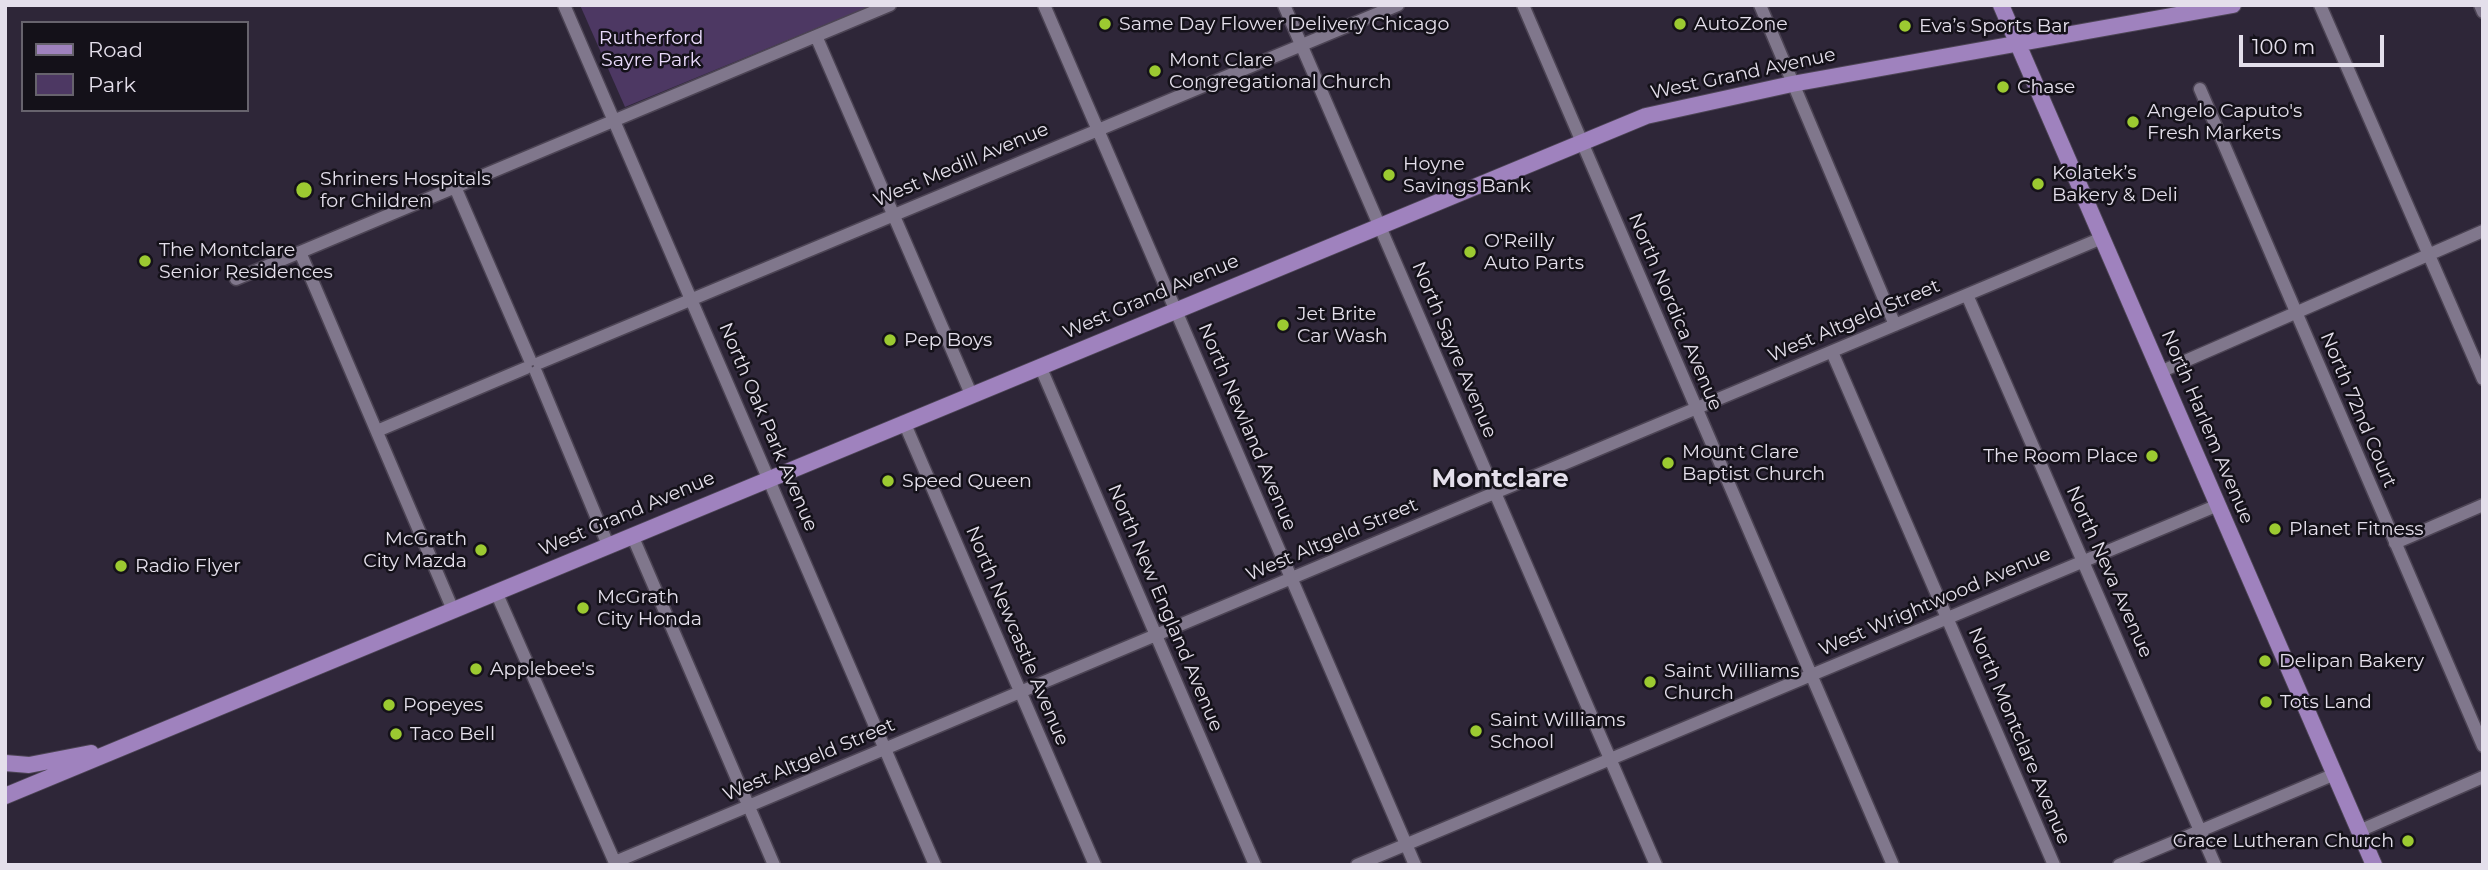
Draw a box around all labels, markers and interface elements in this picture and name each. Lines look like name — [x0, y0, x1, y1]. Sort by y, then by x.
place label: Same Day Flower Delivery Chicago — [1119, 13, 1449, 35]
place label: AutoZone — [1694, 13, 1788, 35]
place label: Eva’s Sports Bar — [1919, 15, 2070, 37]
marker: Same Day Flower Delivery Chicago — [1097, 16, 1113, 32]
marker: AutoZone — [1672, 16, 1688, 32]
marker: Eva’s Sports Bar — [1897, 18, 1913, 34]
legend — [21, 21, 248, 112]
scale bar — [2243, 21, 2388, 65]
park label: Rutherford Sayre Park — [599, 27, 703, 71]
text: 100 m — [2252, 34, 2315, 59]
text: Road — [88, 37, 143, 62]
street label: West Grand Avenue — [1648, 43, 1838, 105]
place label: Mont Clare Congregational Church — [1169, 49, 1392, 93]
marker: Mont Clare Congregational Church — [1147, 63, 1163, 79]
text: Park — [88, 72, 136, 97]
place label: Chase — [2017, 76, 2075, 98]
marker: Chase — [1995, 79, 2011, 95]
place label: Angelo Caputo's Fresh Markets — [2147, 100, 2302, 144]
marker: Angelo Caputo's Fresh Markets — [2125, 114, 2141, 130]
street label: West Medill Avenue — [870, 118, 1052, 212]
place label: Hoyne Savings Bank — [1403, 153, 1531, 197]
place label: Kolatek’s Bakery & Deli — [2052, 162, 2178, 206]
marker: Hoyne Savings Bank — [1381, 167, 1397, 183]
place label: Shriners Hospitals for Children — [320, 168, 491, 212]
marker: Kolatek’s Bakery & Deli — [2030, 176, 2046, 192]
marker: Shriners Hospitals for Children — [294, 180, 314, 200]
street label: North Nordica Avenue — [1623, 210, 1727, 414]
place label: O'Reilly Auto Parts — [1484, 230, 1584, 274]
place label: The Montclare Senior Residences — [159, 239, 333, 283]
marker: O'Reilly Auto Parts — [1462, 244, 1478, 260]
street label: West Grand Avenue — [1060, 250, 1242, 344]
marker: The Montclare Senior Residences — [137, 253, 153, 269]
street label: North Sayre Avenue — [1407, 258, 1501, 442]
street label: West Altgeld Street — [1765, 274, 1943, 368]
place label: Jet Brite Car Wash — [1297, 303, 1388, 347]
marker: Jet Brite Car Wash — [1275, 317, 1291, 333]
street label: North Oak Park Avenue — [714, 319, 822, 535]
street label: North Newland Avenue — [1193, 320, 1301, 534]
street label: North Harlem Avenue — [2156, 327, 2258, 527]
place label: Pep Boys — [904, 329, 992, 351]
street label: North 72nd Court — [2315, 329, 2401, 491]
marker: Pep Boys — [882, 332, 898, 348]
place label: Mount Clare Baptist Church — [1682, 441, 1825, 485]
place label: The Room Place — [1983, 445, 2138, 467]
marker: The Room Place — [2144, 448, 2160, 464]
marker: Mount Clare Baptist Church — [1660, 455, 1676, 471]
district label: Montclare — [1431, 463, 1569, 495]
street label: West Grand Avenue — [536, 467, 718, 561]
place label: Speed Queen — [902, 470, 1032, 492]
marker: Speed Queen — [880, 473, 896, 489]
street label: North New England Avenue — [1102, 481, 1228, 735]
street label: North Neva Avenue — [2061, 483, 2157, 661]
street label: West Altgeld Street — [1243, 493, 1421, 587]
place label: Planet Fitness — [2289, 518, 2424, 540]
marker: Planet Fitness — [2267, 521, 2283, 537]
street label: North Newcastle Avenue — [960, 523, 1074, 749]
place label: McGrath City Mazda — [363, 528, 467, 572]
marker: McGrath City Mazda — [473, 542, 489, 558]
street label: West Wrightwood Avenue — [1816, 543, 2054, 661]
place label: Radio Flyer — [135, 555, 241, 577]
marker: Radio Flyer — [113, 558, 129, 574]
place label: McGrath City Honda — [597, 586, 702, 630]
marker: McGrath City Honda — [575, 600, 591, 616]
street label: North Montclare Avenue — [1963, 624, 2075, 848]
place label: Delipan Bakery — [2279, 650, 2424, 672]
marker: Delipan Bakery — [2257, 653, 2273, 669]
place label: Applebee's — [490, 658, 594, 680]
place label: Saint Williams Church — [1664, 660, 1799, 704]
marker: Applebee's — [468, 661, 484, 677]
marker: Saint Williams Church — [1642, 674, 1658, 690]
place label: Tots Land — [2280, 691, 2372, 713]
place label: Popeyes — [403, 694, 483, 716]
marker: Tots Land — [2258, 694, 2274, 710]
marker: Popeyes — [381, 697, 397, 713]
place label: Saint Williams School — [1490, 709, 1625, 753]
street label: West Altgeld Street — [720, 713, 898, 807]
place label: Taco Bell — [410, 723, 495, 745]
marker: Saint Williams School — [1468, 723, 1484, 739]
marker: Taco Bell — [388, 726, 404, 742]
place label: Grace Lutheran Church — [2173, 830, 2394, 852]
marker: Grace Lutheran Church — [2400, 833, 2416, 849]

